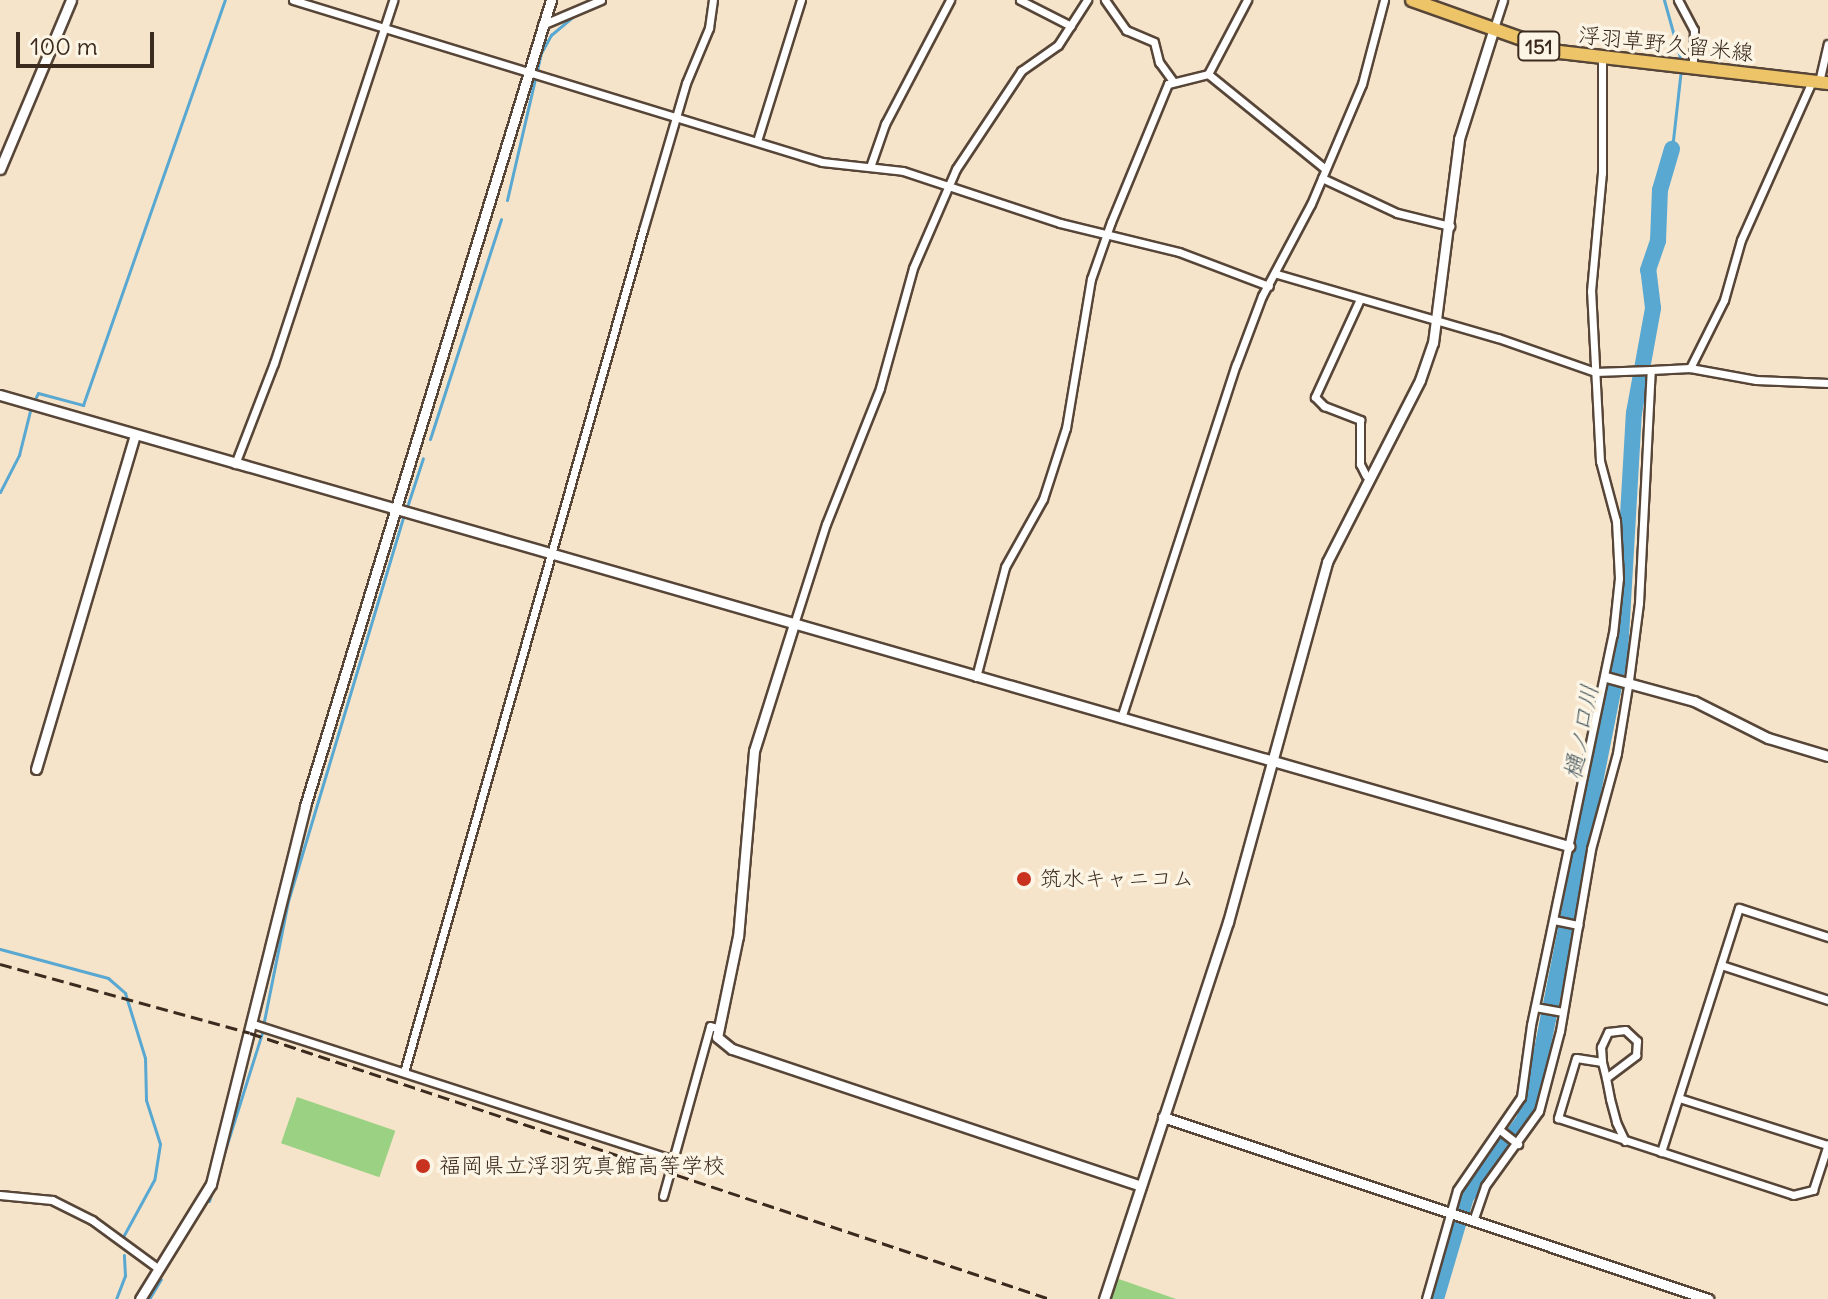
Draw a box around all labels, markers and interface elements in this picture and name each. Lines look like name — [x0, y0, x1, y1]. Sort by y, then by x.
scale bar — [20, 16, 158, 66]
street label: 浮羽草野久留米線 — [1577, 22, 1755, 66]
road number: 151 — [1517, 30, 1561, 62]
text: 100 m — [30, 31, 98, 61]
water label: 樋ノ口川 — [1558, 682, 1604, 782]
place label: 筑水キャニコム — [1040, 866, 1194, 892]
marker: 筑水キャニコム — [1015, 870, 1033, 888]
place label: 福岡県立浮羽究真館高等学校 — [439, 1153, 725, 1179]
marker: 福岡県立浮羽究真館高等学校 — [414, 1157, 432, 1175]

